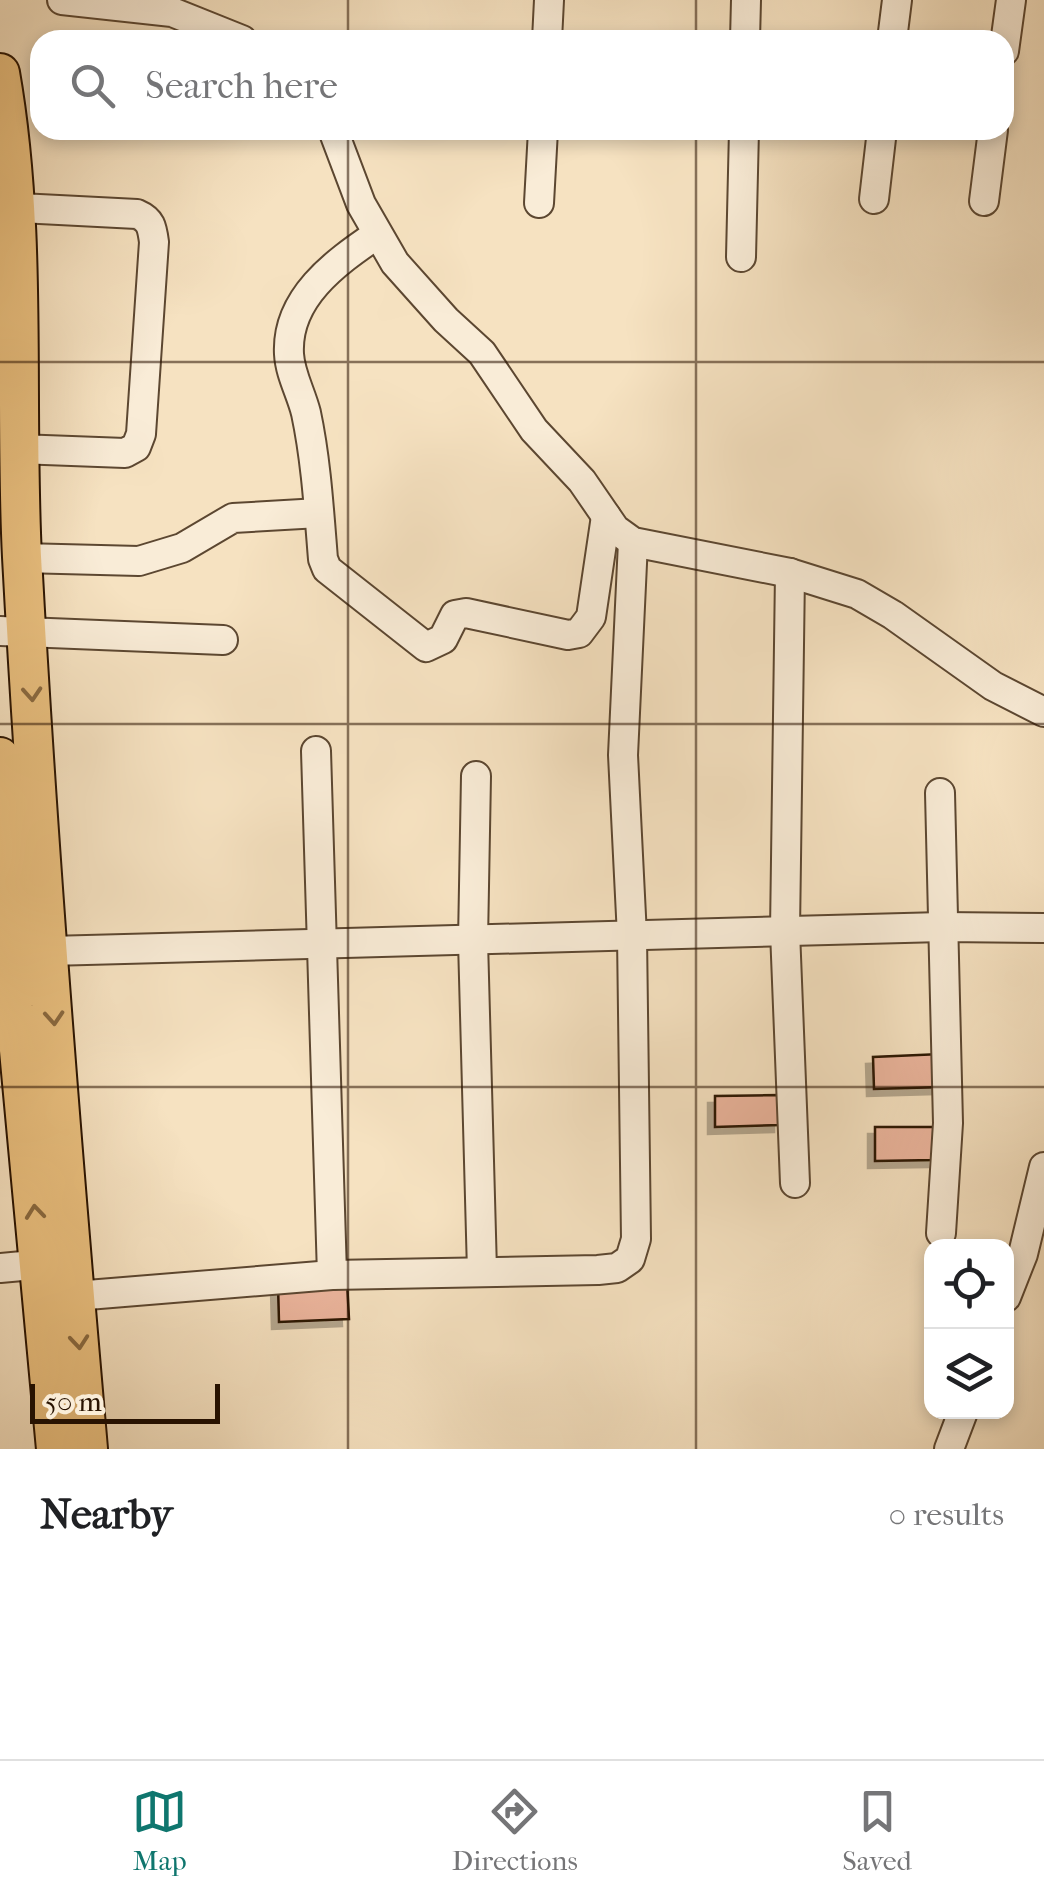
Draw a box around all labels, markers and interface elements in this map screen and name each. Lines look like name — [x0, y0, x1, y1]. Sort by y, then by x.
search box — [30, 30, 1014, 140]
icon: search — [65, 58, 120, 113]
text: Search here — [145, 63, 338, 108]
one-way arrow — [21, 687, 42, 703]
one-way arrow — [42, 1011, 64, 1027]
one-way arrow — [24, 1204, 46, 1220]
map controls — [924, 1239, 1014, 1419]
button: locate — [924, 1239, 1014, 1329]
button: layers — [924, 1329, 1014, 1419]
one-way arrow — [67, 1335, 89, 1351]
scale bar — [30, 1379, 220, 1424]
text: 50 m — [45, 1385, 102, 1418]
text: Nearby — [40, 1490, 172, 1539]
text: 0 results — [888, 1496, 1004, 1533]
tab: Map — [132, 1784, 187, 1877]
tab: Directions — [452, 1784, 578, 1877]
tab: Saved — [842, 1784, 912, 1877]

